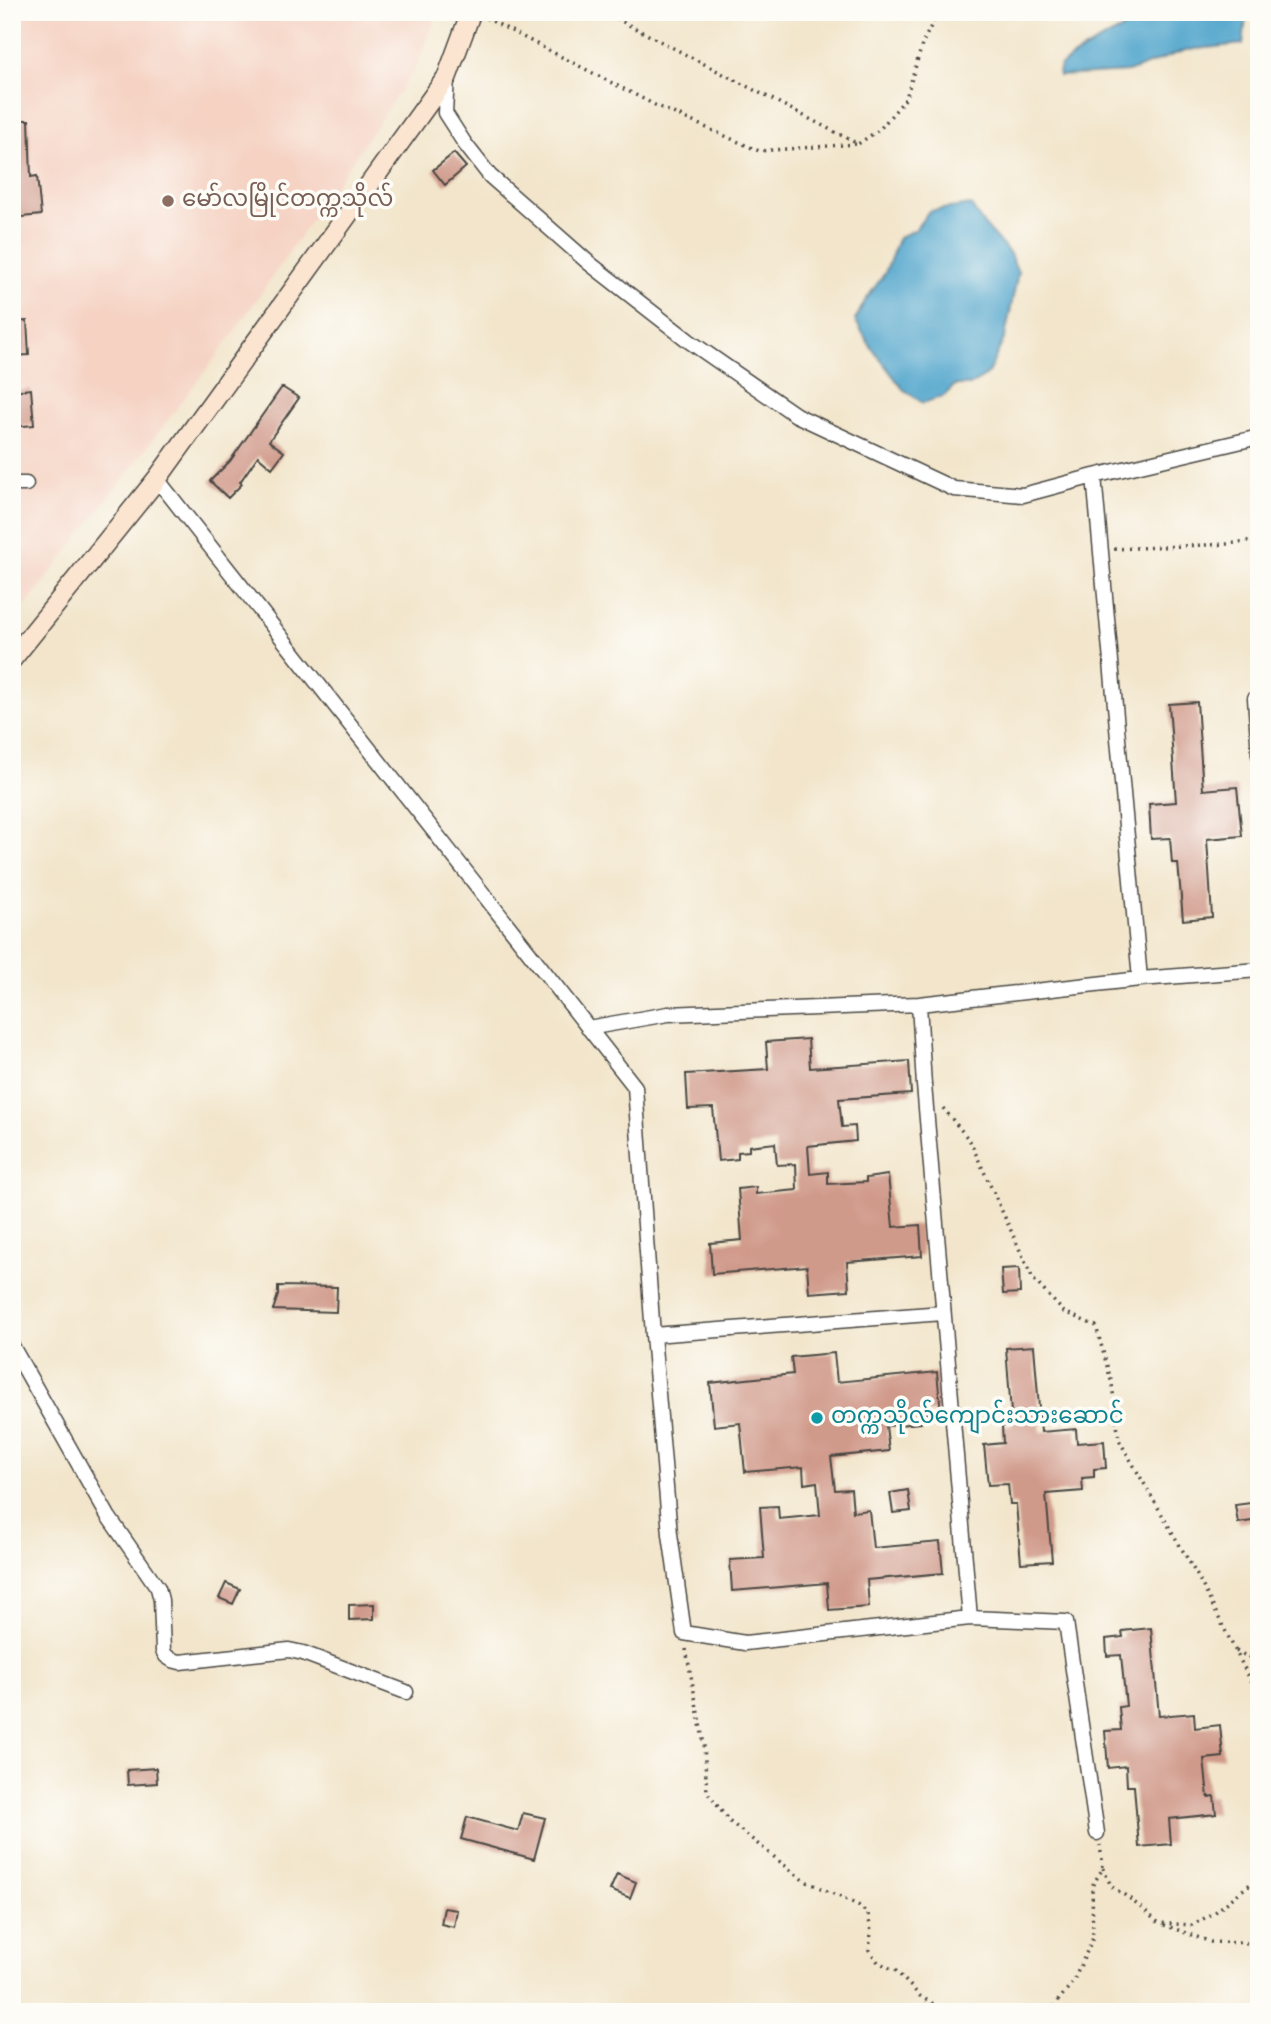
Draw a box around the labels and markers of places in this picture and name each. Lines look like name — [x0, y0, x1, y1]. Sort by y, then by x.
place label: မော်လမြိုင်တက္ကသိုလ် — [182, 182, 393, 218]
marker: မော်လမြိုင်တက္ကသိုလ် — [160, 193, 176, 209]
place label: တက္ကသိုလ်ကျောင်းသားဆောင် — [831, 1399, 1124, 1435]
marker: တက္ကသိုလ်ကျောင်းသားဆောင် — [809, 1410, 825, 1426]

